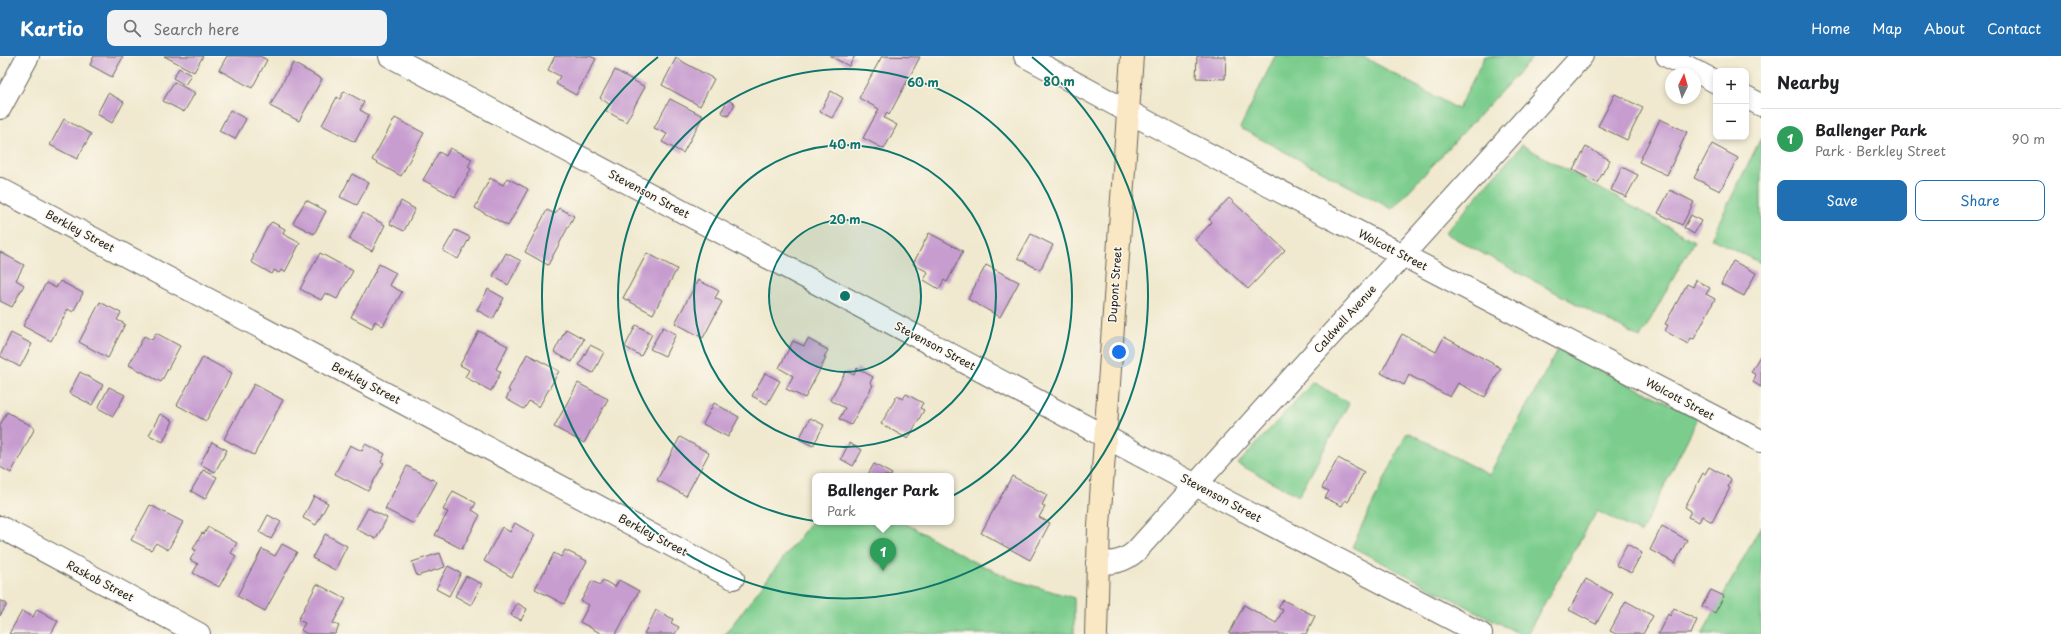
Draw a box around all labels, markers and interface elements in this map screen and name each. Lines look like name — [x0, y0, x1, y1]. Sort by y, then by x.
search box — [107, 10, 387, 46]
text: Kartio — [20, 14, 83, 42]
icon: search — [121, 17, 143, 39]
text: Search here — [153, 17, 239, 40]
text: Home — [1811, 18, 1850, 39]
text: Map — [1872, 18, 1902, 39]
text: About — [1924, 18, 1965, 39]
text: Contact — [1987, 18, 2041, 39]
north arrow — [1665, 68, 1701, 104]
map controls — [1713, 68, 1749, 140]
button: + — [1713, 68, 1749, 104]
text: Nearby — [1777, 69, 1839, 95]
text: 80 m — [1043, 72, 1075, 90]
text: 60 m — [907, 73, 939, 91]
button: − — [1713, 104, 1749, 140]
text: Ballenger Park — [1815, 118, 1927, 141]
text: 1 — [1787, 129, 1793, 148]
text: 90 m — [2012, 129, 2045, 148]
text: 40 m — [829, 135, 861, 153]
text: Park · Berkley Street — [1815, 141, 1946, 160]
street label: Stevenson Street — [606, 165, 693, 222]
button: Save — [1777, 180, 1907, 221]
button: Share — [1915, 180, 2045, 221]
street label: Berkley Street — [43, 205, 118, 256]
text: 20 m — [829, 210, 861, 228]
street label: Wolcott Street — [1356, 225, 1431, 274]
street label: Dupont Street — [1103, 246, 1126, 324]
street label: Caldwell Avenue — [1309, 281, 1380, 357]
centre of rings — [838, 289, 852, 303]
street label: Stevenson Street — [892, 317, 979, 374]
your location — [1109, 342, 1129, 362]
street label: Berkley Street — [329, 357, 404, 408]
street label: Wolcott Street — [1643, 373, 1718, 424]
street label: Stevenson Street — [1178, 469, 1265, 526]
popup — [812, 473, 954, 525]
text: Ballenger Park — [827, 478, 939, 501]
text: Park — [827, 501, 856, 520]
street label: Berkley Street — [616, 509, 691, 560]
pin: 1 — [870, 538, 896, 571]
street label: Raskob Street — [64, 556, 137, 606]

